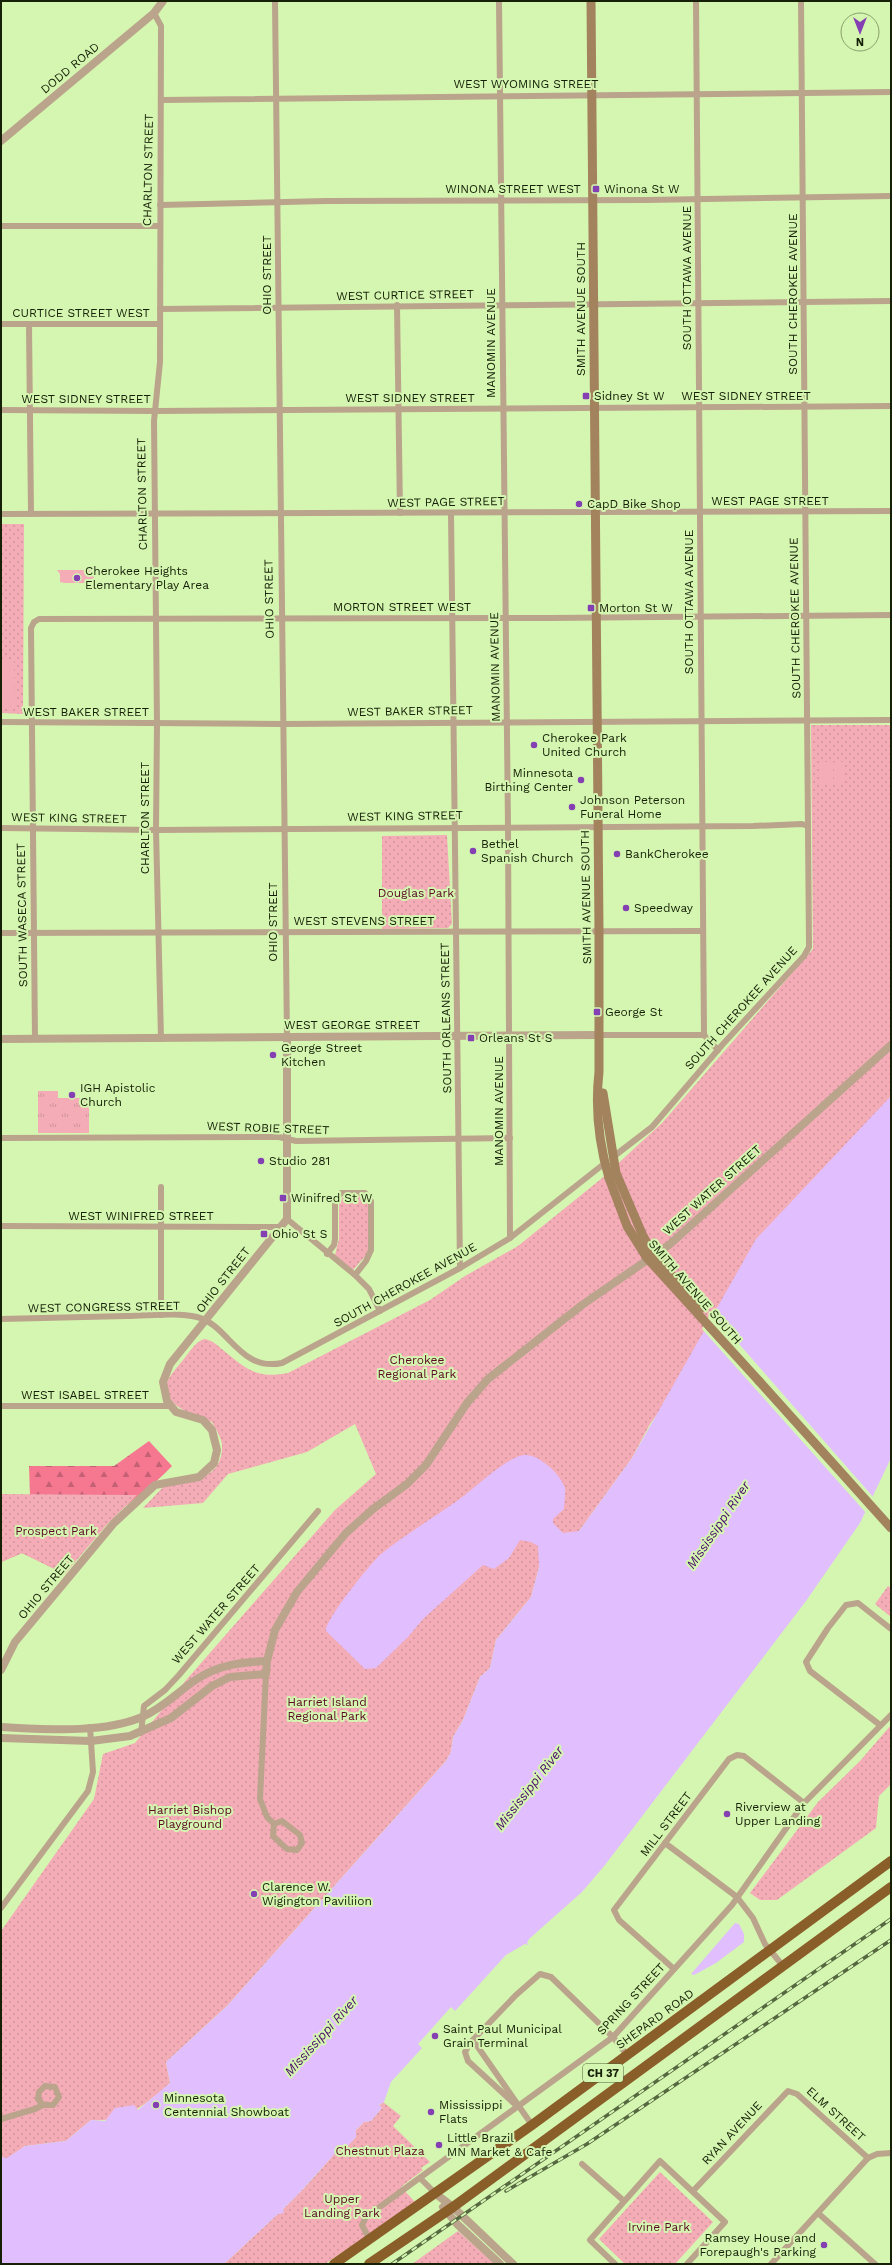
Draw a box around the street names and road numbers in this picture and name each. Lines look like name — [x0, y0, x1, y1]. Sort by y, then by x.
street label: DODD ROAD — [38, 39, 102, 97]
street label: WEST WYOMING STREET — [454, 77, 598, 91]
street label: CHARLTON STREET — [140, 114, 156, 226]
street label: WINONA STREET WEST — [445, 182, 581, 196]
street label: SOUTH OTTAWA AVENUE — [680, 205, 694, 350]
street label: SOUTH CHEROKEE AVENUE — [786, 213, 800, 375]
street label: OHIO STREET — [260, 235, 274, 315]
street label: SMITH AVENUE SOUTH — [574, 242, 588, 376]
street label: WEST CURTICE STREET — [336, 287, 474, 303]
street label: MANOMIN AVENUE — [484, 288, 498, 398]
street label: CURTICE STREET WEST — [12, 306, 150, 320]
street label: WEST SIDNEY STREET — [681, 389, 811, 403]
street label: WEST SIDNEY STREET — [345, 391, 475, 405]
street label: WEST SIDNEY STREET — [21, 392, 151, 406]
street label: CHARLTON STREET — [134, 438, 150, 550]
street label: WEST PAGE STREET — [387, 494, 505, 510]
street label: WEST PAGE STREET — [711, 494, 829, 508]
street label: SOUTH OTTAWA AVENUE — [682, 529, 696, 674]
street label: SOUTH CHEROKEE AVENUE — [787, 537, 803, 699]
street label: OHIO STREET — [261, 559, 277, 639]
street label: MORTON STREET WEST — [333, 600, 471, 614]
street label: MANOMIN AVENUE — [487, 612, 503, 722]
street label: WEST BAKER STREET — [347, 703, 473, 719]
street label: WEST BAKER STREET — [23, 705, 149, 719]
street label: CHARLTON STREET — [138, 762, 152, 874]
street label: WEST KING STREET — [347, 808, 463, 824]
street label: WEST KING STREET — [11, 810, 127, 826]
street label: SMITH AVENUE SOUTH — [578, 830, 594, 964]
street label: SOUTH WASECA STREET — [14, 843, 30, 987]
street label: OHIO STREET — [266, 882, 280, 962]
street label: WEST STEVENS STREET — [294, 914, 434, 928]
street label: SOUTH ORLEANS STREET — [438, 943, 454, 1093]
street label: SOUTH CHEROKEE AVENUE — [682, 943, 800, 1073]
street label: WEST GEORGE STREET — [284, 1018, 420, 1032]
street label: MANOMIN AVENUE — [492, 1056, 506, 1166]
street label: WEST ROBIE STREET — [206, 1119, 330, 1137]
street label: WEST WATER STREET — [660, 1142, 764, 1238]
street label: WEST WINIFRED STREET — [68, 1209, 214, 1223]
street label: SMITH AVENUE SOUTH — [646, 1237, 744, 1347]
street label: SOUTH CHEROKEE AVENUE — [331, 1240, 479, 1330]
street label: OHIO STREET — [193, 1244, 253, 1316]
street label: WEST CONGRESS STREET — [28, 1299, 180, 1315]
street label: WEST ISABEL STREET — [21, 1388, 149, 1402]
street label: OHIO STREET — [15, 1552, 77, 1622]
street label: WEST WATER STREET — [169, 1561, 263, 1667]
street label: MILL STREET — [637, 1789, 695, 1859]
street label: SPRING STREET — [594, 1960, 668, 2038]
street label: SHEPARD ROAD — [613, 1986, 697, 2052]
road number: CH 37 — [583, 2064, 623, 2082]
street label: ELM STREET — [804, 2084, 868, 2144]
street label: RYAN AVENUE — [699, 2098, 765, 2168]

